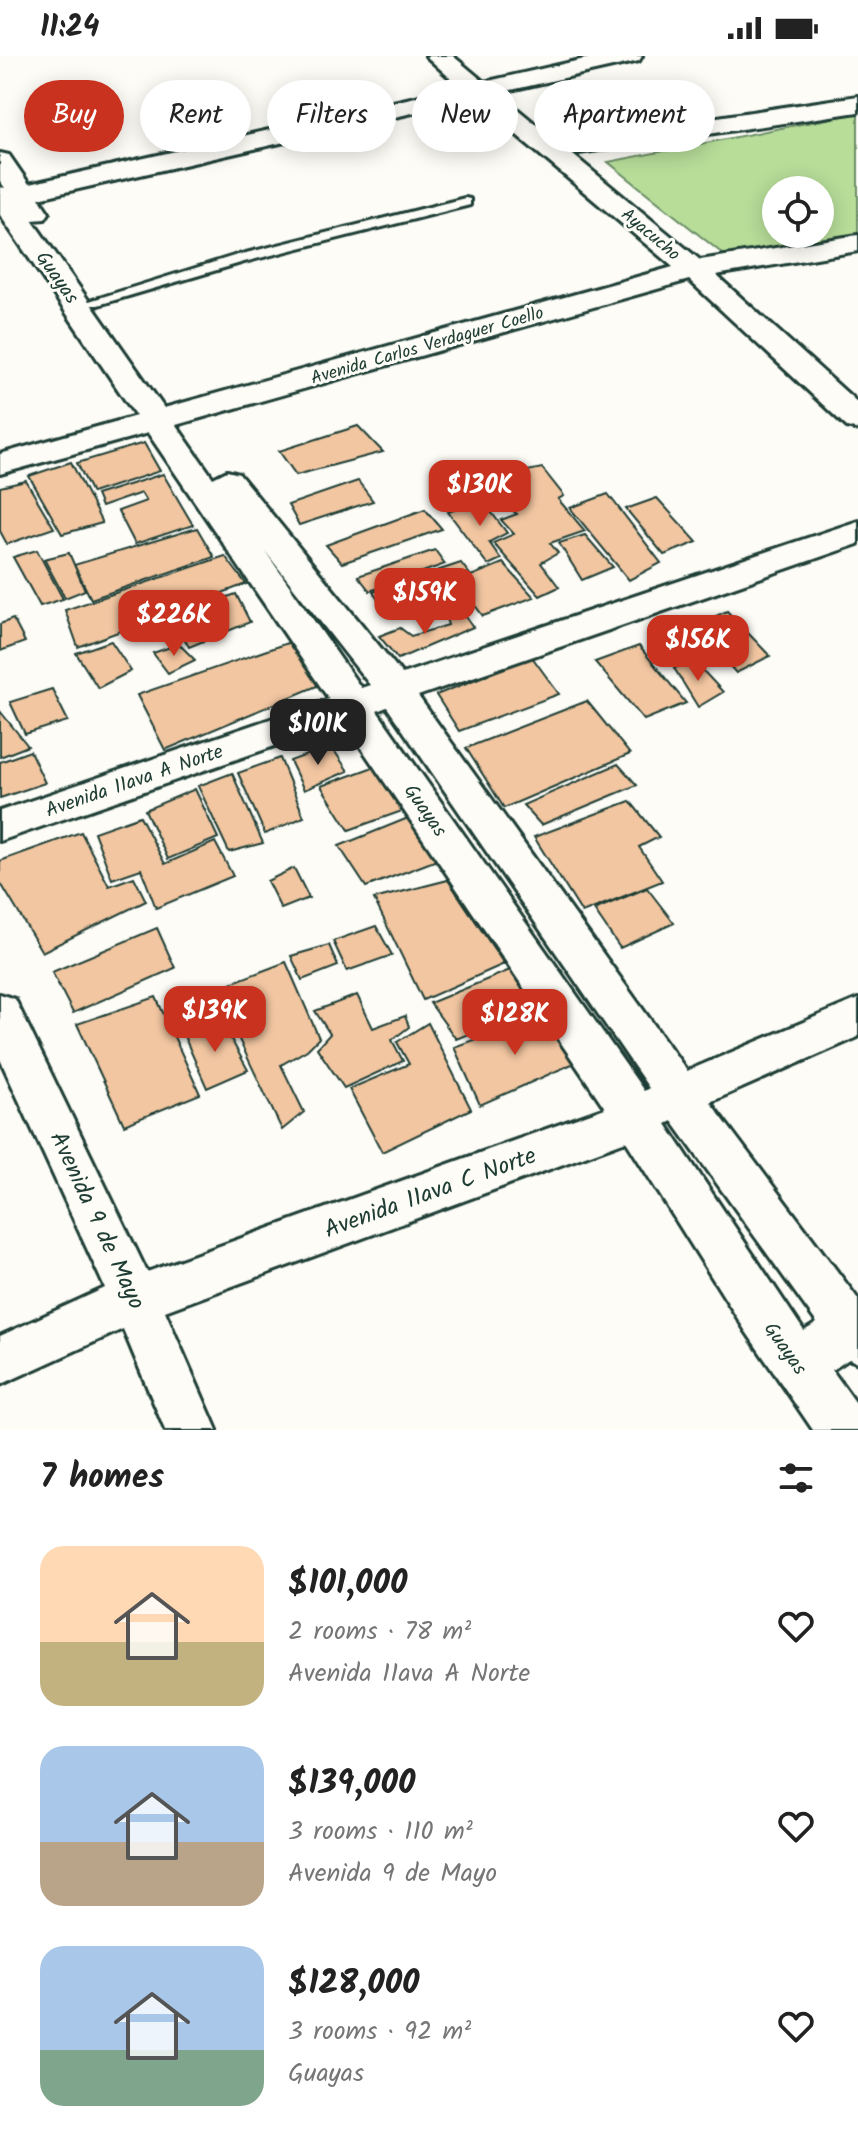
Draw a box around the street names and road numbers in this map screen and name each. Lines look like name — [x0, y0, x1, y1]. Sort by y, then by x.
street label: Ayacucho — [614, 201, 686, 269]
street label: Guayas — [26, 245, 87, 312]
street label: Avenida Carlos Verdaguer Coello — [307, 299, 547, 394]
street label: Avenida 11ava A Norte — [41, 736, 228, 827]
street label: Guayas — [394, 778, 455, 845]
street label: Avenida 9 de Mayo — [38, 1125, 155, 1316]
street label: Avenida 11ava C Norte — [319, 1137, 542, 1250]
street label: Guayas — [754, 1316, 815, 1383]

